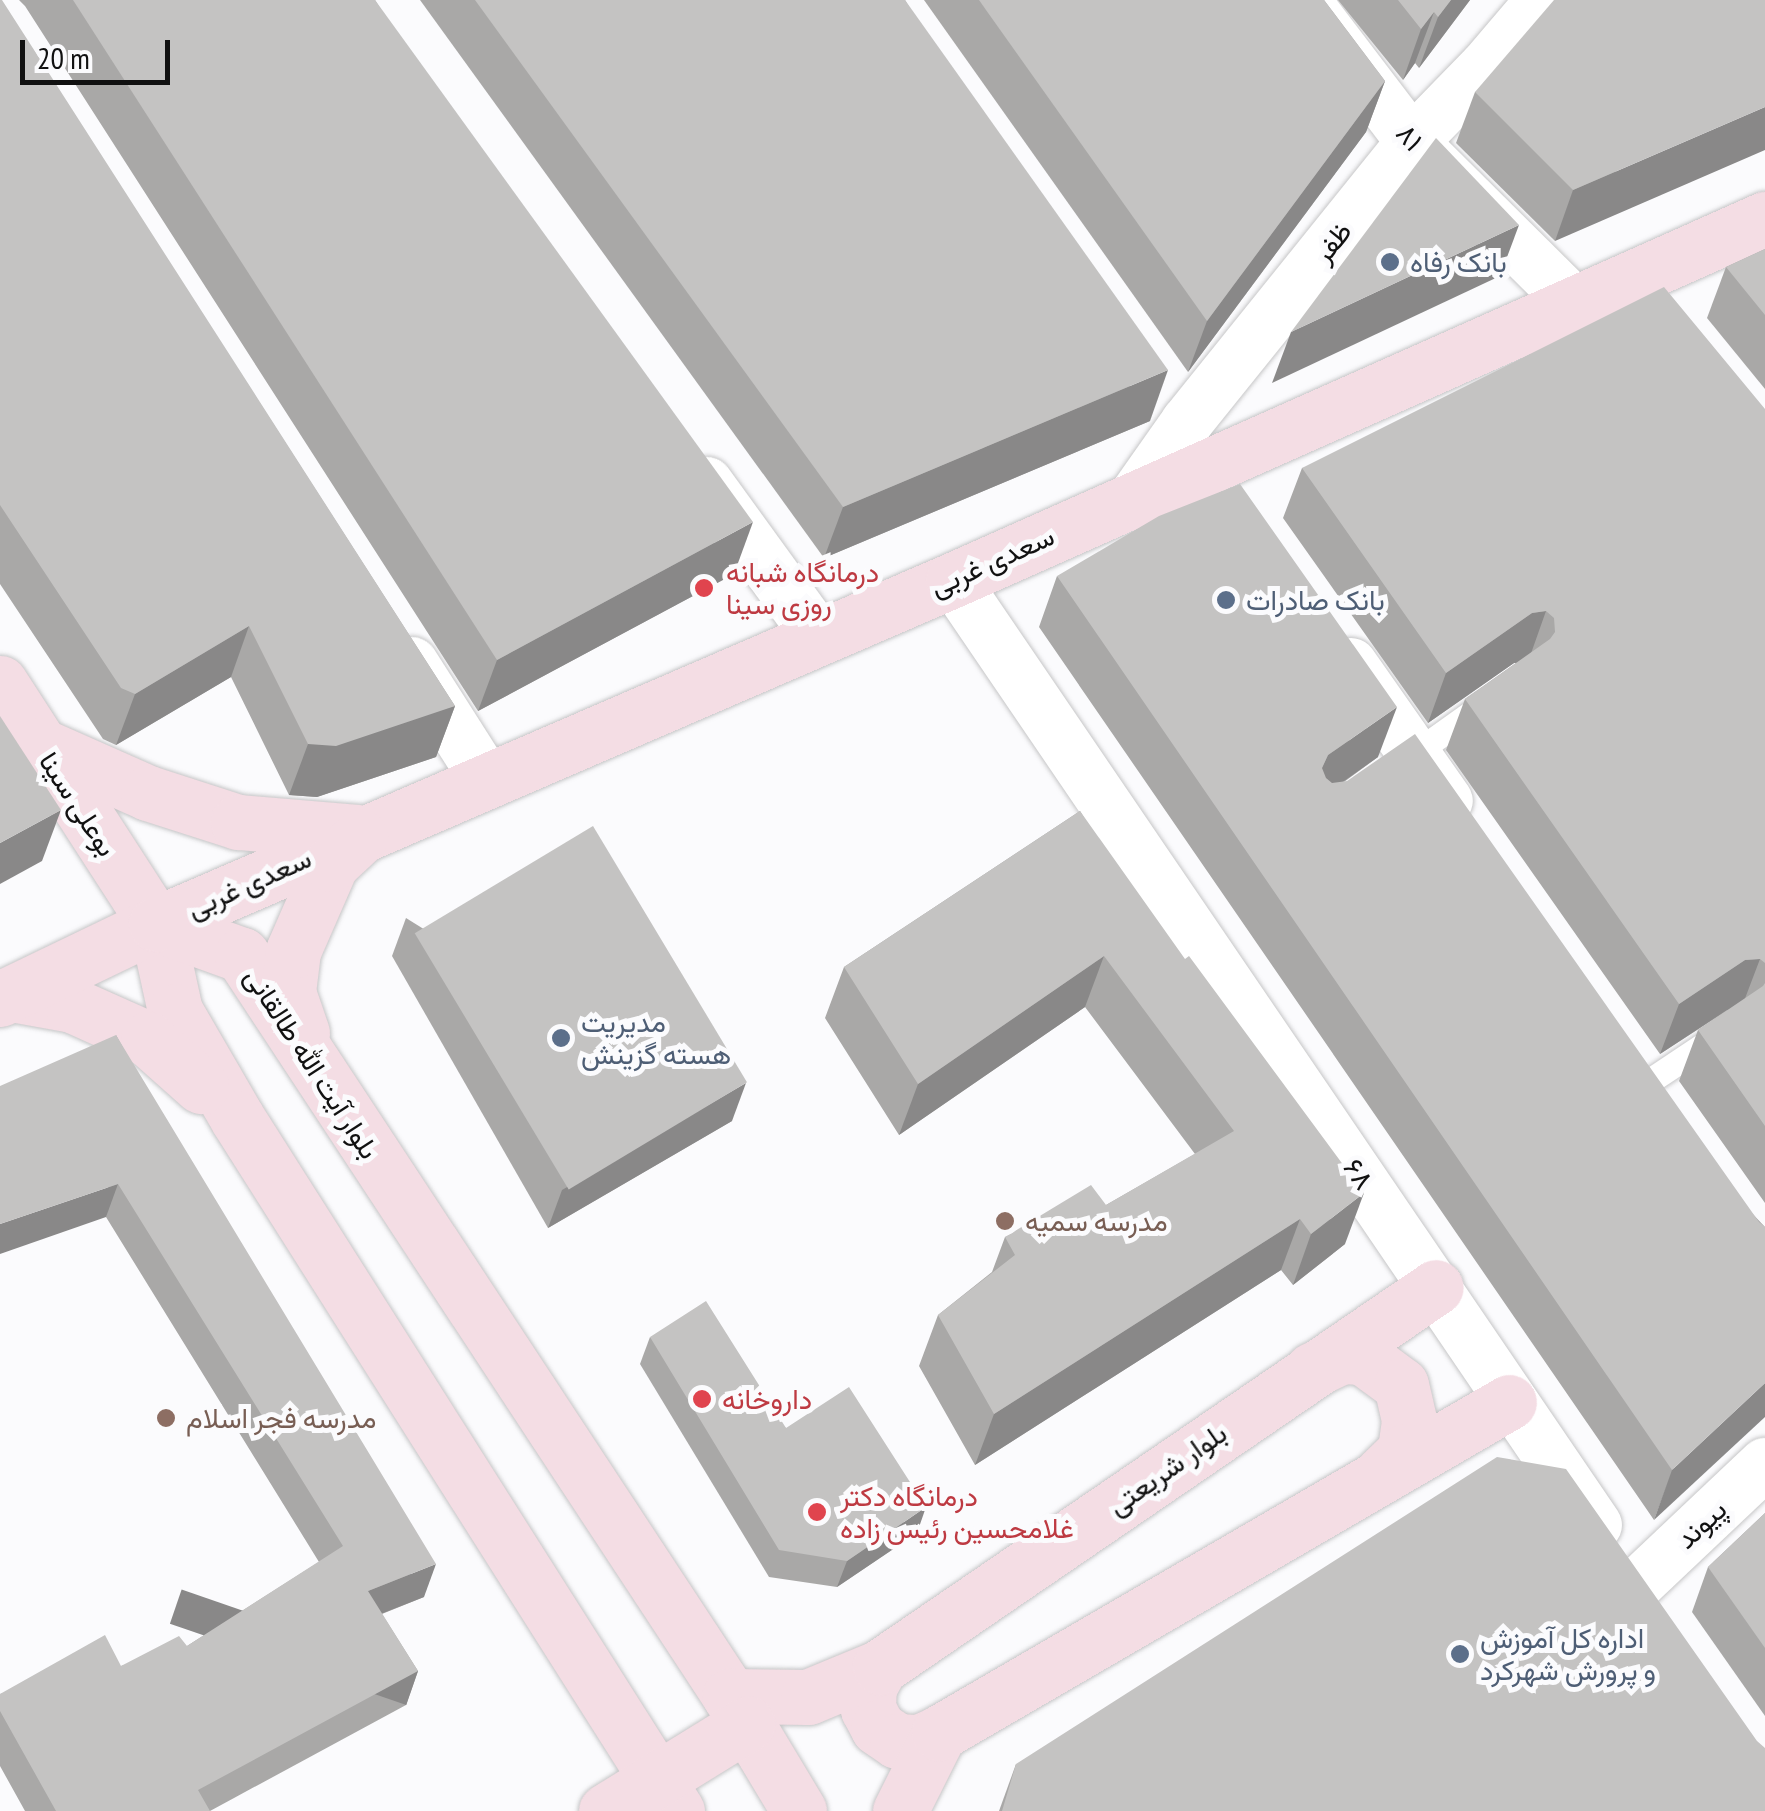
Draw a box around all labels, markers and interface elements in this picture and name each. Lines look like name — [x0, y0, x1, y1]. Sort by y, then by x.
scale bar — [25, 20, 175, 82]
text: 20 m — [37, 38, 90, 77]
street label: ۸۱ — [1389, 117, 1431, 157]
street label: ظفر — [1305, 215, 1359, 269]
place label: بانک رفاه — [1410, 245, 1507, 279]
marker: بانک رفاه — [1379, 251, 1401, 273]
street label: سعدی غربی — [925, 519, 1059, 603]
place label: درمانگاه شبانه روزی سینا — [726, 555, 879, 621]
marker: درمانگاه شبانه روزی سینا — [691, 575, 717, 601]
place label: بانک صادرات — [1246, 583, 1385, 617]
marker: بانک صادرات — [1215, 589, 1237, 611]
street label: بوعلی سینا — [32, 746, 124, 862]
street label: سعدی غربی — [182, 841, 316, 925]
street label: بلوار آیت الله طالقانی — [238, 961, 386, 1165]
place label: مدیریت هسته گزینش — [581, 1005, 731, 1071]
marker: مدیریت هسته گزینش — [550, 1027, 572, 1049]
street label: ۶۸ — [1337, 1152, 1381, 1196]
place label: مدرسه سمیه — [1025, 1204, 1168, 1238]
marker: مدرسه سمیه — [994, 1210, 1016, 1232]
place label: داروخانه — [722, 1382, 812, 1416]
marker: داروخانه — [691, 1388, 713, 1410]
place label: مدرسه فجر اسلام — [186, 1401, 376, 1435]
marker: مدرسه فجر اسلام — [155, 1407, 177, 1429]
street label: بلوار شریعتی — [1101, 1416, 1233, 1522]
place label: درمانگاه دکتر غلامحسین رئیس زاده — [840, 1479, 1074, 1545]
street label: پیوند — [1669, 1492, 1733, 1556]
marker: درمانگاه دکتر غلامحسین رئیس زاده — [804, 1499, 830, 1525]
place label: اداره کل آموزش و پرورش شهرکرد — [1480, 1621, 1656, 1687]
marker: اداره کل آموزش و پرورش شهرکرد — [1449, 1643, 1471, 1665]

